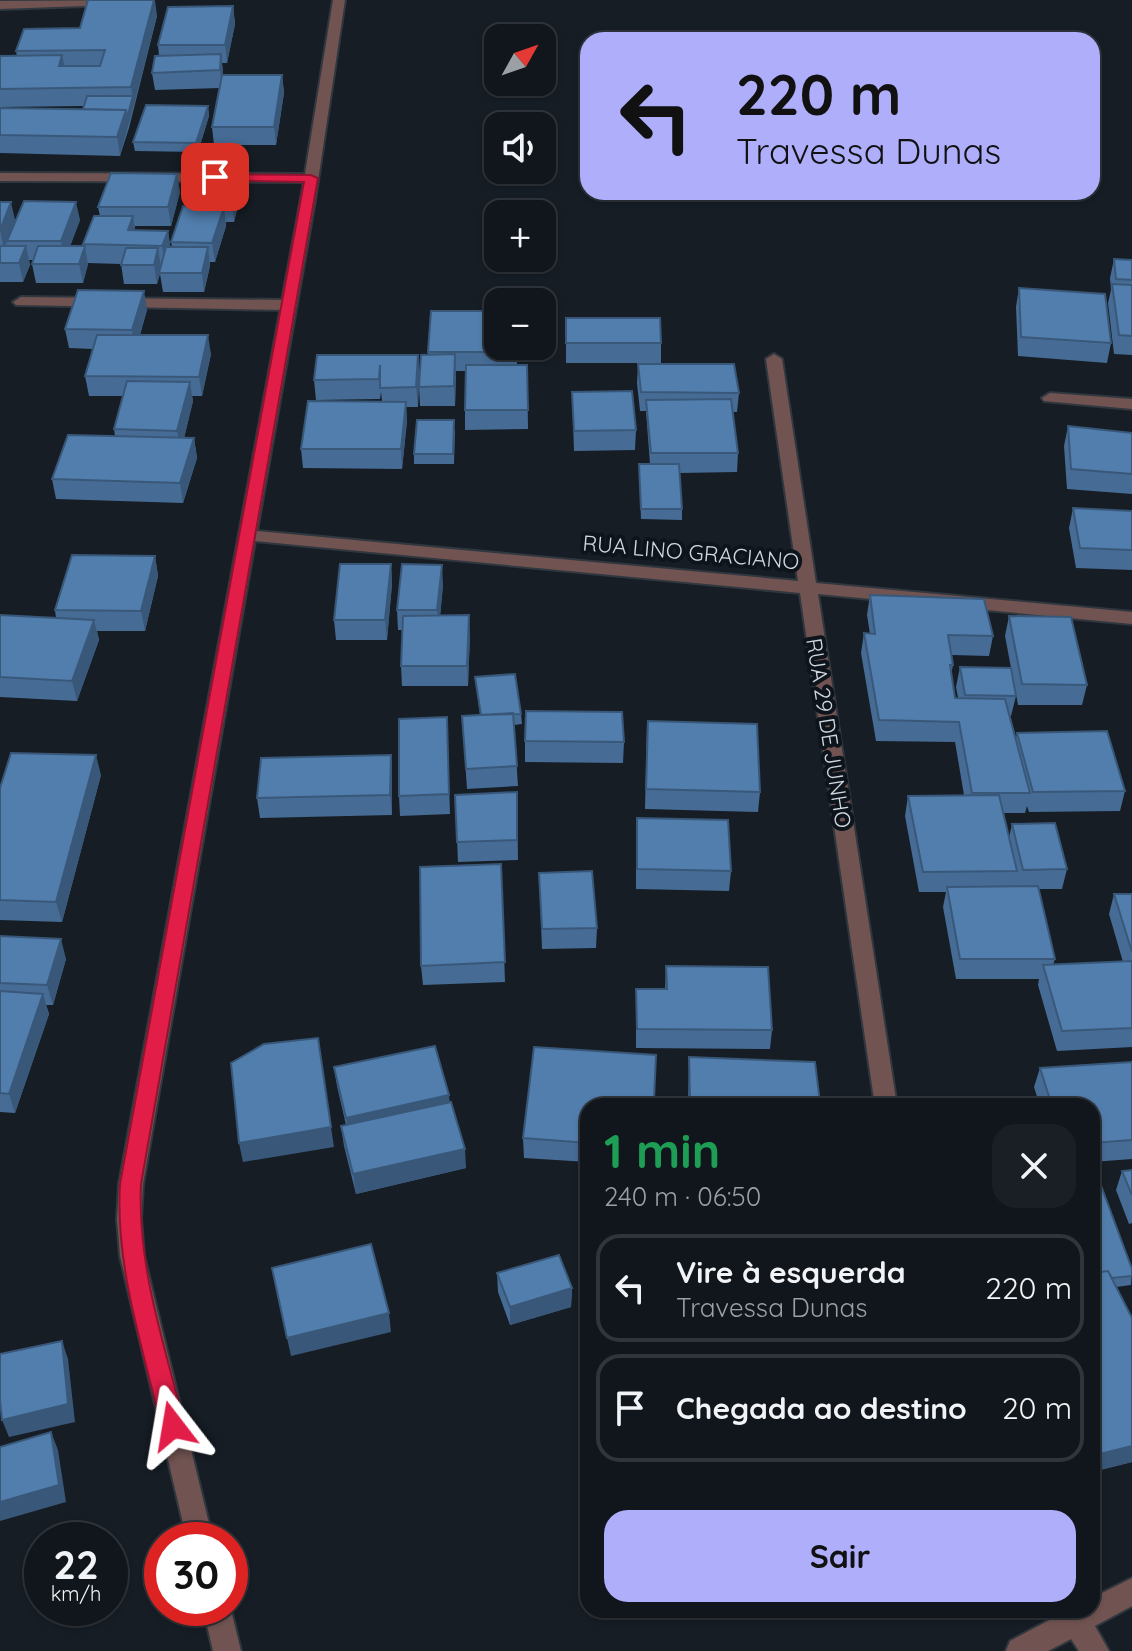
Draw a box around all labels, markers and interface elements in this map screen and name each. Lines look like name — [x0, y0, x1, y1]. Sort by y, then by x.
north arrow — [484, 24, 556, 96]
map controls — [484, 24, 556, 360]
text: 220 m — [736, 59, 901, 129]
icon: left — [604, 64, 708, 168]
button: sound — [484, 112, 556, 184]
text: Travessa Dunas — [736, 128, 1001, 173]
pin — [181, 143, 249, 211]
icon: arrive — [193, 155, 237, 199]
button: + — [484, 200, 556, 272]
button: − — [484, 288, 556, 360]
street label: RUA LINO GRACIANO — [581, 529, 801, 575]
street label: RUA 29 DE JUNHO — [800, 636, 858, 830]
text: 1 min — [604, 1120, 720, 1180]
button: close — [992, 1124, 1076, 1208]
text: 240 m · 06:50 — [604, 1180, 761, 1213]
text: Vire à esquerda — [676, 1253, 905, 1291]
icon: left — [608, 1266, 652, 1310]
text: 220 m — [985, 1269, 1072, 1307]
text: Travessa Dunas — [676, 1291, 868, 1324]
position arrow — [131, 1384, 215, 1468]
icon: arrive — [608, 1386, 652, 1430]
text: Chegada ao destino — [676, 1389, 967, 1427]
text: 20 m — [1002, 1389, 1072, 1427]
button: Sair — [604, 1510, 1076, 1602]
speed limit sign: 30 — [144, 1522, 248, 1626]
text: 22 — [53, 1539, 99, 1589]
text: km/h — [51, 1581, 101, 1606]

